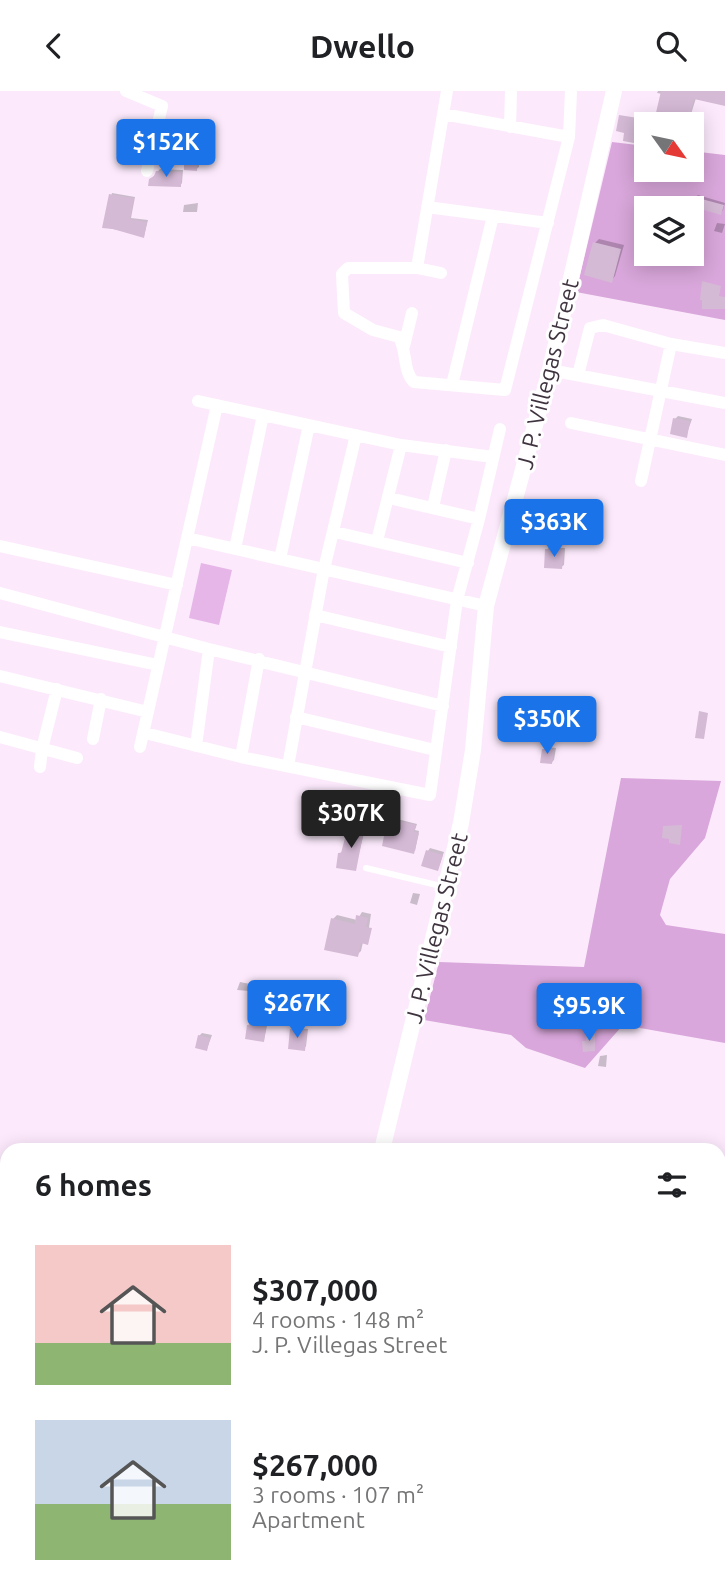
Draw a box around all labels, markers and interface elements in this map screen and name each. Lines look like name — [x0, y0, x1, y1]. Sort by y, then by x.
icon: back — [35, 27, 73, 65]
icon: search — [652, 27, 690, 65]
text: Dwello — [310, 28, 415, 64]
north arrow — [634, 112, 704, 182]
map controls — [634, 112, 704, 266]
pin: $152K — [117, 119, 215, 179]
text: $152K — [132, 129, 200, 154]
button: layers — [634, 196, 704, 266]
street label: J. P. Villegas Street — [511, 276, 583, 472]
pin: $363K — [505, 499, 603, 559]
text: $363K — [520, 509, 588, 534]
pin: $350K — [498, 697, 596, 756]
text: $350K — [513, 706, 581, 731]
pin: $307K — [302, 791, 400, 850]
text: $307K — [317, 800, 385, 825]
street label: J. P. Villegas Street — [400, 830, 472, 1026]
pin: $267K — [248, 981, 346, 1040]
pin: $95.9K — [532, 983, 646, 1043]
text: $267K — [263, 990, 331, 1015]
text: $95.9K — [553, 993, 625, 1018]
icon: filters — [653, 1166, 691, 1204]
text: 6 homes — [35, 1168, 152, 1202]
icon: home — [91, 1273, 175, 1357]
text: $307,000 — [252, 1273, 378, 1307]
text: 4 rooms · 148 m² — [252, 1307, 424, 1332]
text: J. P. Villegas Street — [252, 1332, 447, 1357]
icon: home — [91, 1448, 175, 1532]
text: $267,000 — [252, 1448, 378, 1482]
text: 3 rooms · 107 m² — [252, 1482, 424, 1507]
text: Apartment — [252, 1507, 365, 1532]

